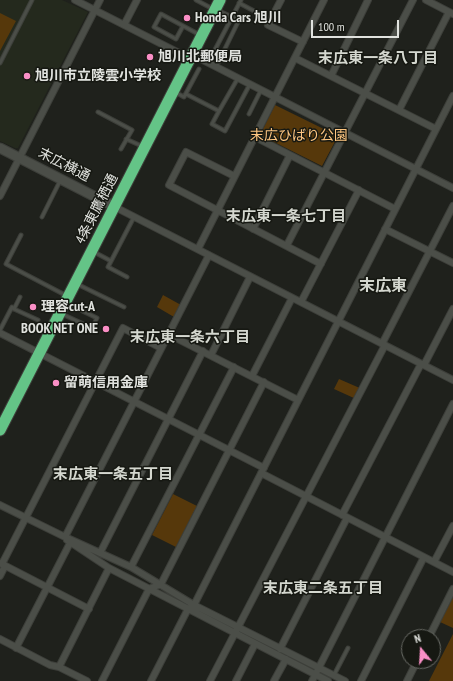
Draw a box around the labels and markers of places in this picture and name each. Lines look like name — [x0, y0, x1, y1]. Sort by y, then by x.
place label: Honda Cars 旭川 — [195, 10, 282, 26]
marker: Honda Cars 旭川 — [182, 13, 192, 23]
place label: 旭川北郵便局 — [158, 49, 242, 65]
marker: 旭川北郵便局 — [145, 52, 155, 62]
place label: 旭川市立陵雲小学校 — [35, 68, 161, 84]
marker: 旭川市立陵雲小学校 — [22, 71, 32, 81]
place label: 理容cut-A — [41, 299, 95, 315]
marker: 理容cut-A — [28, 302, 38, 312]
place label: BOOK NET ONE — [21, 321, 98, 337]
marker: BOOK NET ONE — [101, 324, 111, 334]
place label: 留萌信用金庫 — [64, 375, 148, 391]
marker: 留萌信用金庫 — [51, 378, 61, 388]

